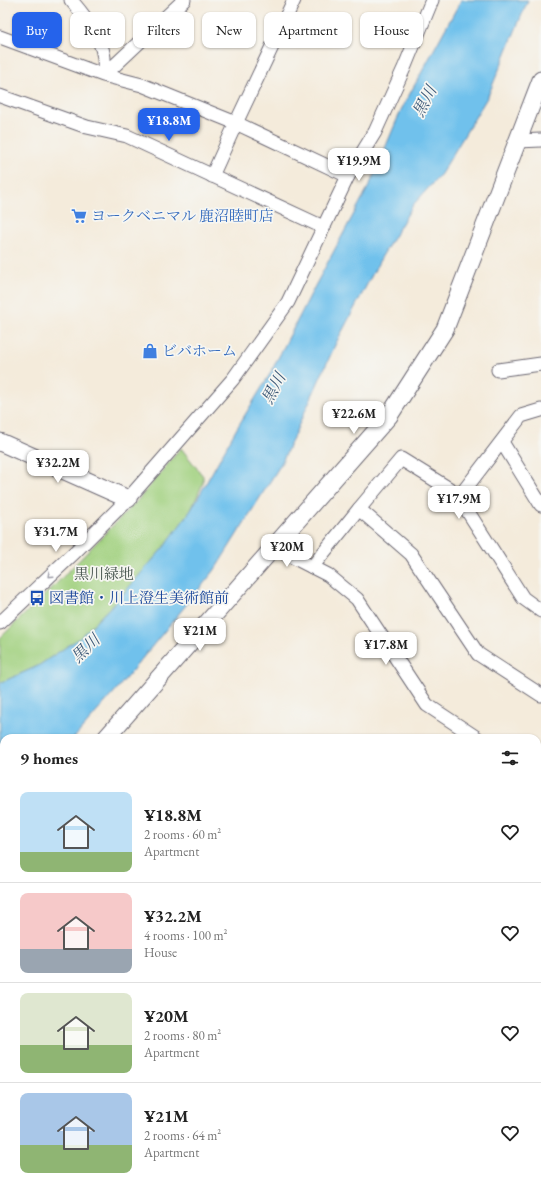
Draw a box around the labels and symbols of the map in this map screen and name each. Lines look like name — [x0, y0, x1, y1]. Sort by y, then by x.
water label: 黒川 — [408, 80, 442, 120]
pin: ¥18.8M — [136, 108, 202, 142]
pin: ¥19.9M — [326, 148, 392, 182]
place label: ヨークベニマル 鹿沼睦町店 — [91, 206, 274, 225]
supermarket icon: ヨークベニマル 鹿沼睦町店 — [70, 207, 88, 225]
place label: ビバホーム — [162, 341, 237, 360]
shop icon: ビバホーム — [141, 342, 159, 360]
water label: 黒川 — [257, 367, 291, 407]
pin: ¥22.6M — [321, 401, 387, 435]
pin: ¥32.2M — [25, 450, 91, 484]
pin: ¥17.9M — [426, 486, 492, 520]
pin: ¥31.7M — [23, 519, 89, 553]
pin: ¥20M — [263, 534, 311, 568]
park label: 黒川緑地 — [74, 564, 134, 583]
one-way arrow — [47, 570, 55, 578]
place label: 図書館・川上澄生美術館前 — [49, 588, 229, 607]
bus stop icon: 図書館・川上澄生美術館前 — [28, 589, 46, 607]
pin: ¥21M — [176, 618, 224, 652]
water label: 黒川 — [67, 628, 106, 667]
pin: ¥17.8M — [353, 632, 419, 666]

